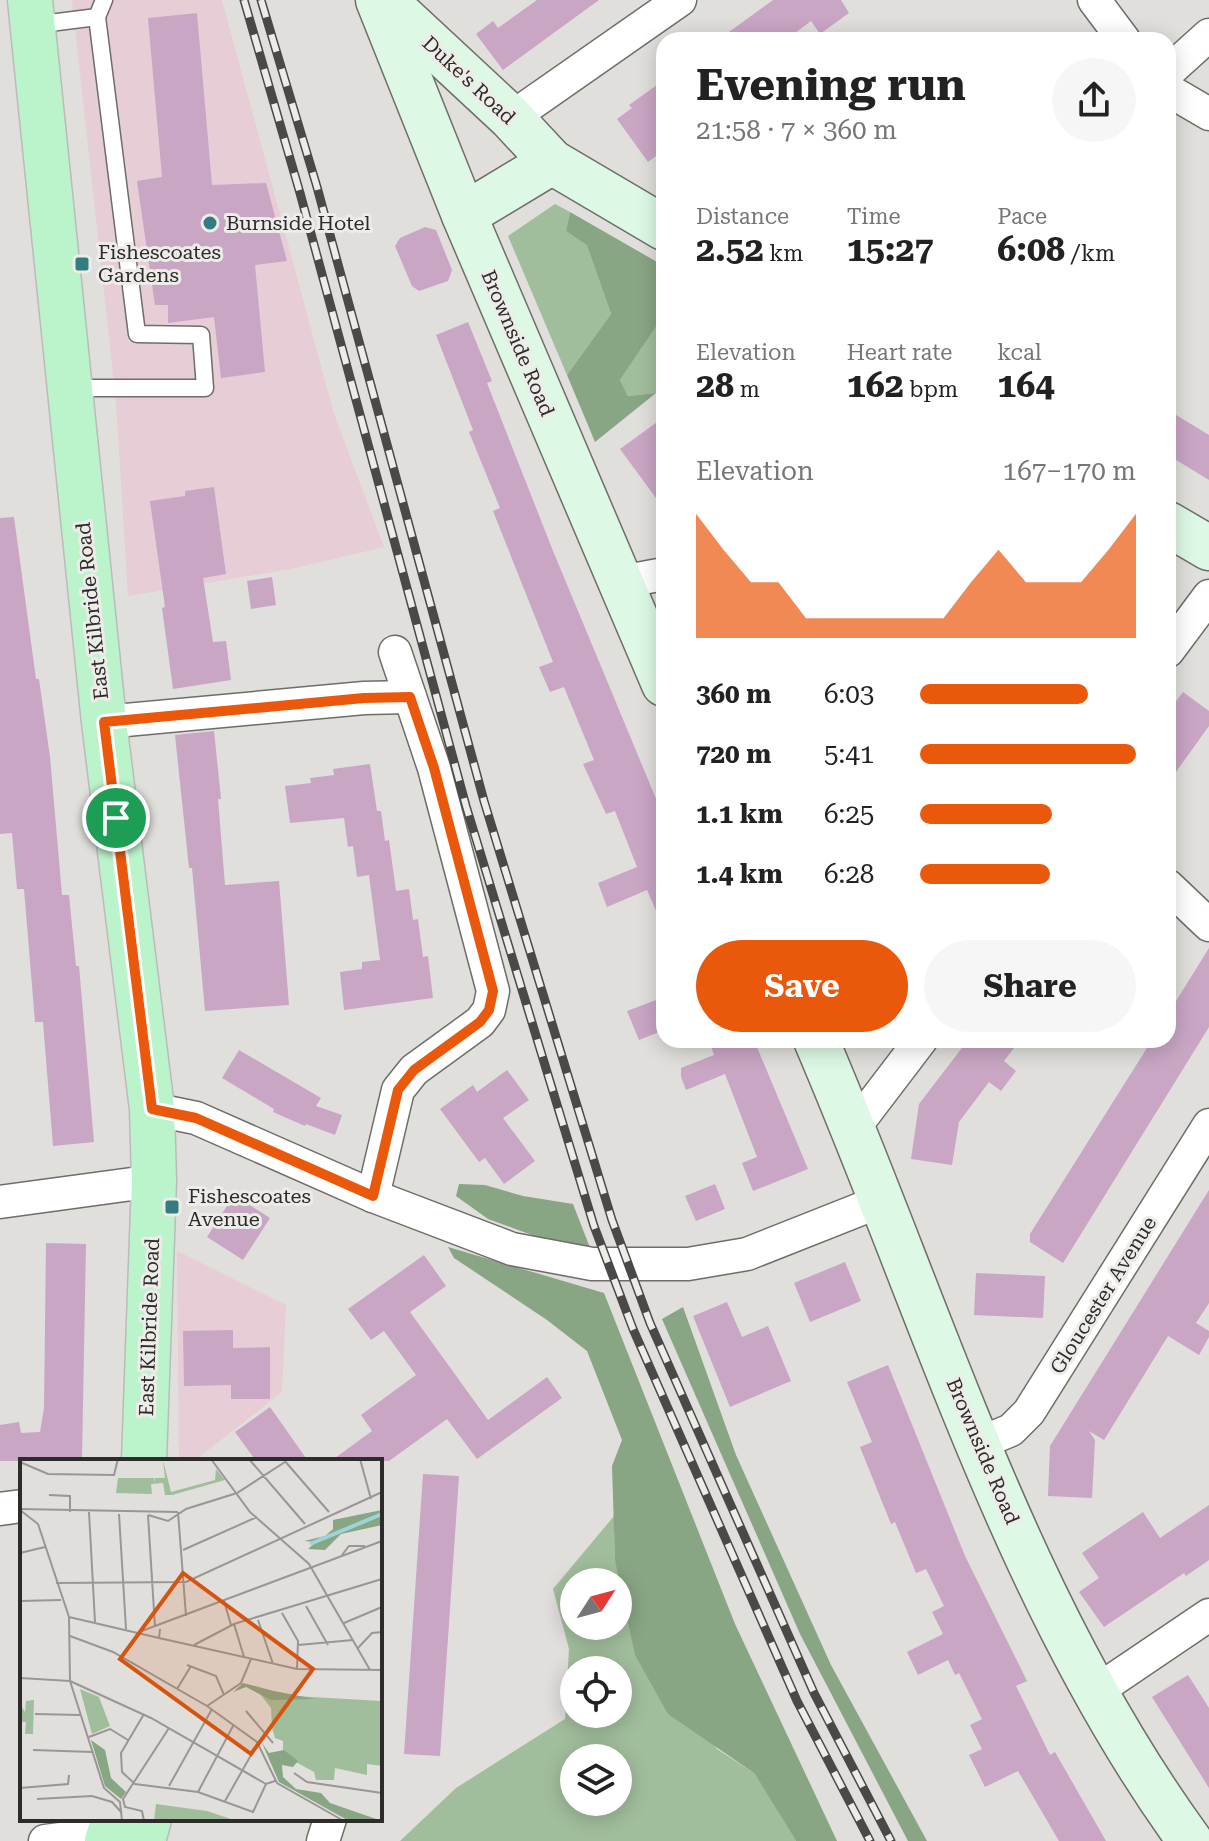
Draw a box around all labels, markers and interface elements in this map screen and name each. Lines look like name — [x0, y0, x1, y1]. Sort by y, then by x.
street label: Duke's Road — [418, 31, 521, 129]
button: share — [1052, 58, 1136, 142]
text: Evening run — [696, 59, 966, 111]
text: 21:58 · 7 × 360 m — [696, 115, 897, 145]
text: Distance — [696, 204, 789, 229]
text: Time — [847, 204, 901, 229]
text: Pace — [997, 204, 1047, 229]
place label: Burnside Hotel — [226, 211, 370, 235]
marker: Burnside Hotel — [201, 214, 219, 232]
text: 2.52 — [696, 229, 764, 269]
text: 15:27 — [847, 229, 933, 269]
text: 6:08 — [997, 229, 1065, 269]
place label: Fishescoates Gardens — [98, 240, 221, 287]
text: km — [764, 241, 803, 266]
text: /km — [1065, 241, 1115, 266]
marker: Fishescoates Gardens — [73, 255, 91, 273]
street label: Brownside Road — [476, 266, 560, 420]
text: Elevation — [696, 340, 796, 365]
text: Heart rate — [847, 340, 952, 365]
text: kcal — [997, 340, 1042, 365]
text: 28 — [696, 365, 734, 405]
text: 162 — [847, 365, 904, 405]
text: 164 — [997, 365, 1054, 405]
text: m — [734, 377, 760, 402]
text: bpm — [904, 377, 958, 402]
text: Elevation — [696, 456, 814, 486]
text: 167–170 m — [1003, 456, 1136, 486]
street label: East Kilbride Road — [71, 521, 113, 701]
text: 360 m — [696, 679, 771, 709]
text: 6:03 — [824, 679, 874, 709]
text: 720 m — [696, 739, 771, 769]
text: 5:41 — [824, 739, 874, 769]
pin — [82, 784, 150, 852]
icon: arrive — [94, 796, 138, 840]
text: 1.1 km — [696, 799, 783, 829]
text: 6:25 — [824, 799, 874, 829]
text: 1.4 km — [696, 859, 783, 889]
text: 6:28 — [824, 859, 874, 889]
button: Save — [696, 940, 908, 1032]
button: Share — [924, 940, 1136, 1032]
place label: Fishescoates Avenue — [188, 1184, 311, 1231]
marker: Fishescoates Avenue — [163, 1198, 181, 1216]
street label: Gloucester Avenue — [1045, 1212, 1161, 1378]
street label: East Kilbride Road — [134, 1237, 164, 1417]
street label: Brownside Road — [941, 1374, 1025, 1528]
inset map — [20, 1459, 382, 1821]
north arrow — [560, 1568, 632, 1640]
map controls — [560, 1568, 632, 1816]
button: locate — [560, 1656, 632, 1728]
button: layers — [560, 1744, 632, 1816]

